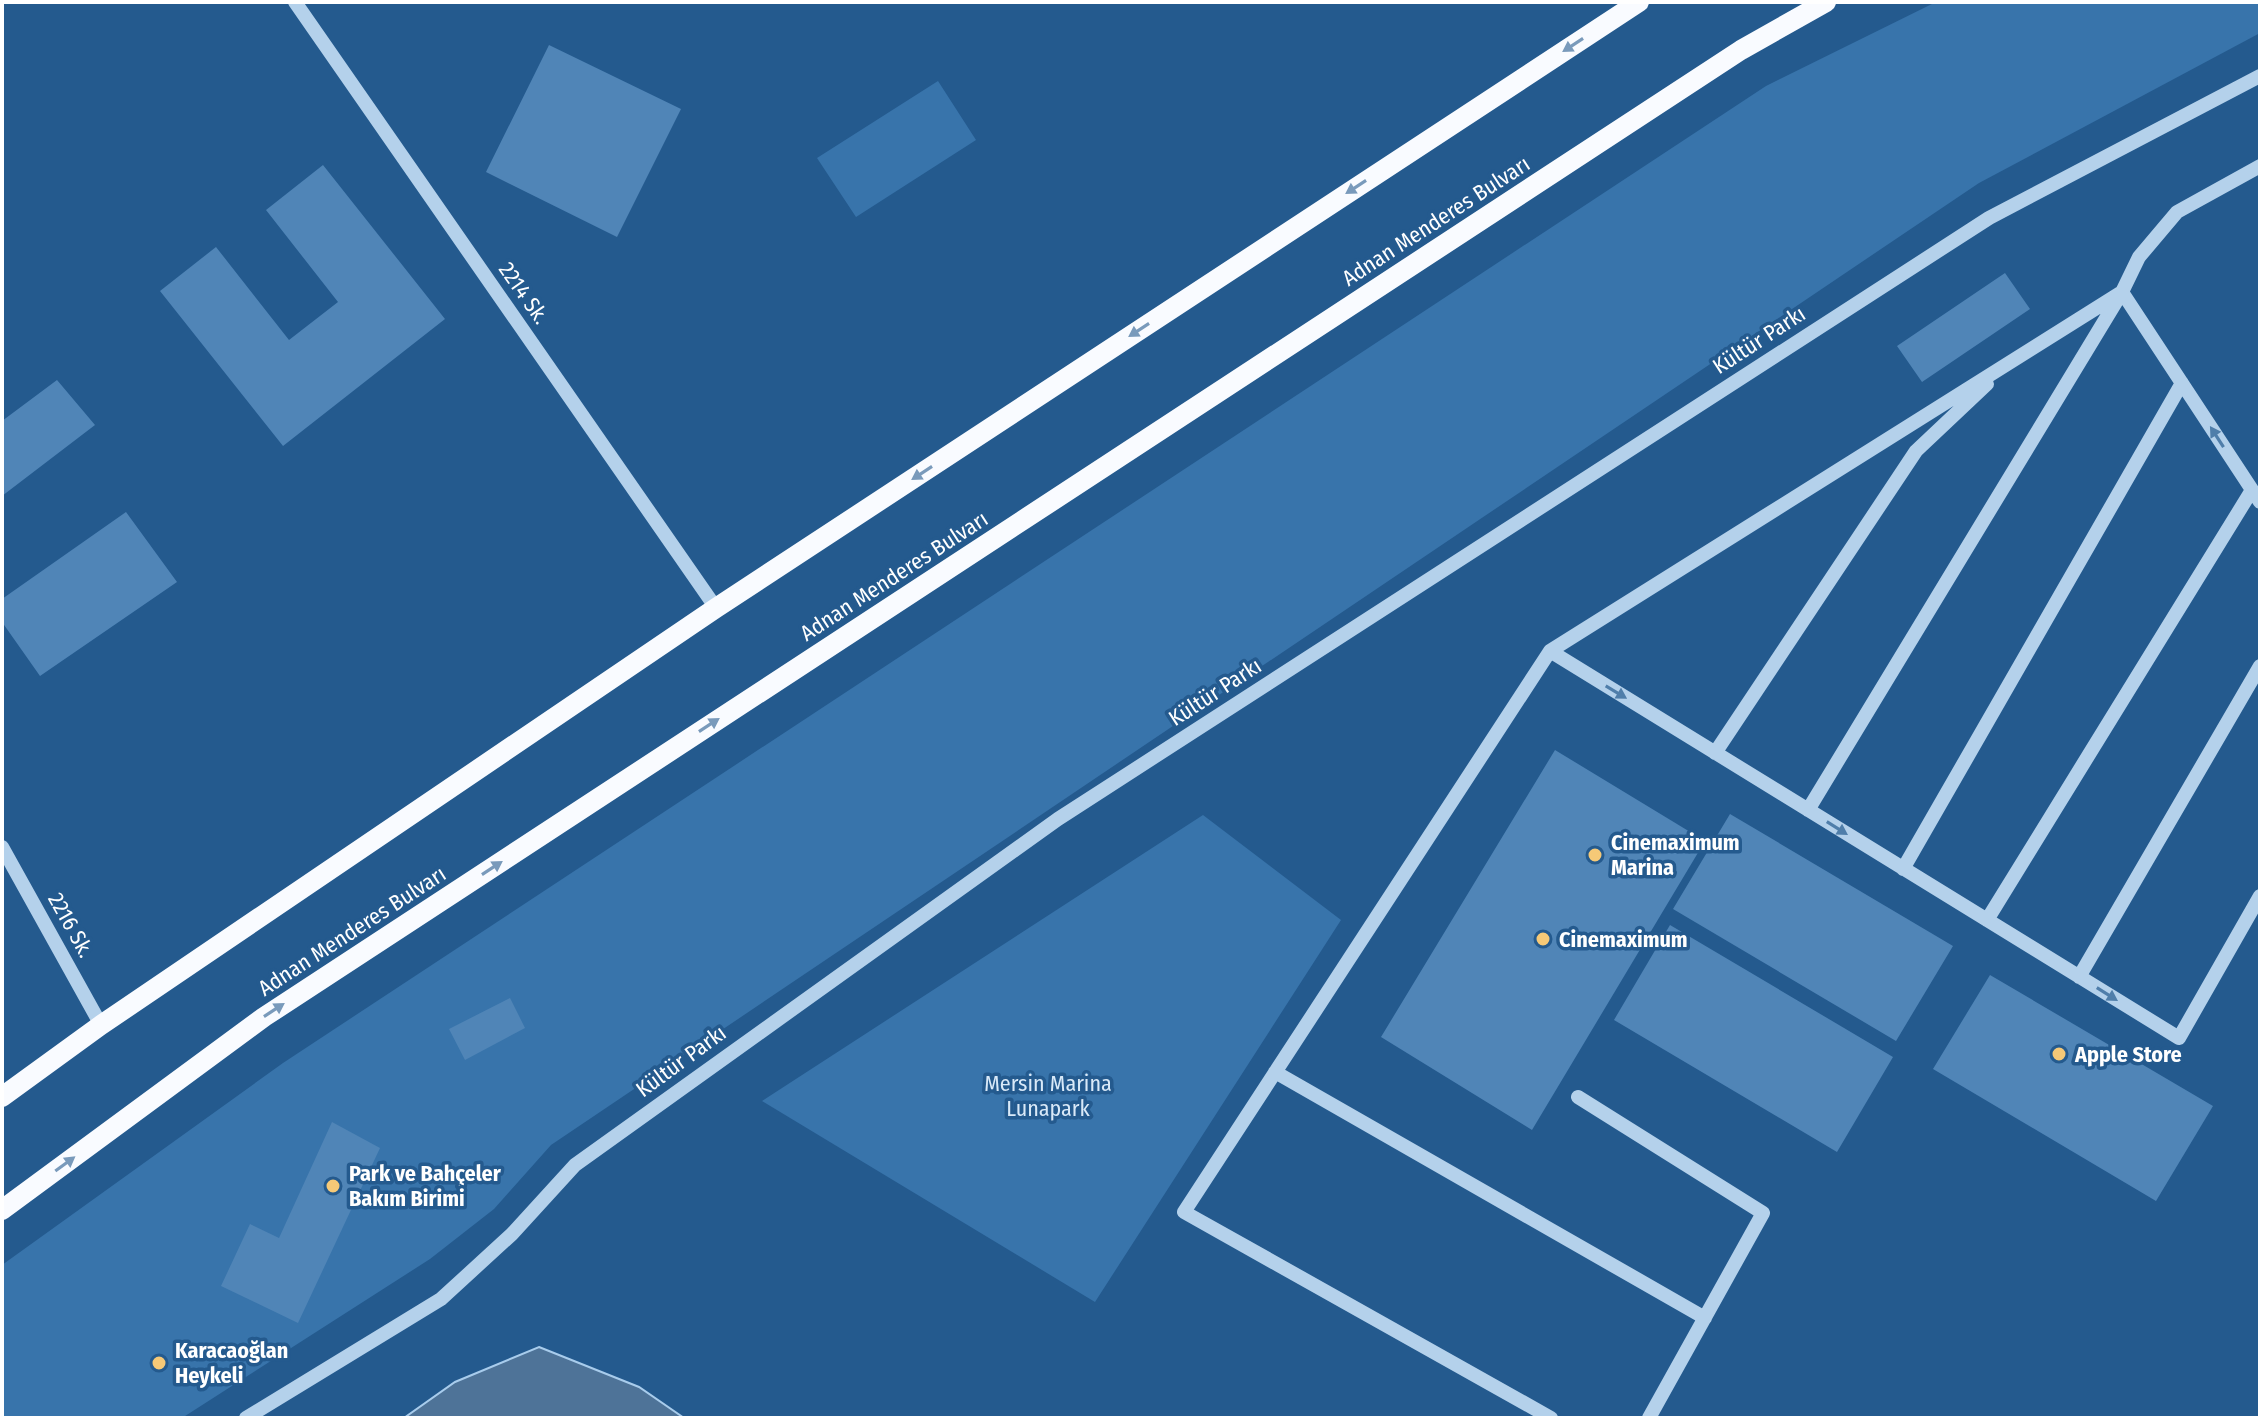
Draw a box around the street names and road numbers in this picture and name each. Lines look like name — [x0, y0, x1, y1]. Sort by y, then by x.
street label: Adnan Menderes Bulvarı — [1337, 150, 1535, 292]
street label: 2214 Sk. — [493, 257, 555, 329]
street label: Kültür Parkı — [1708, 300, 1810, 380]
street label: Adnan Menderes Bulvarı — [795, 505, 993, 647]
street label: Kültür Parkı — [1164, 652, 1266, 732]
street label: Adnan Menderes Bulvarı — [253, 860, 451, 1002]
street label: 2216 Sk. — [42, 888, 100, 962]
street label: Kültür Parkı — [631, 1019, 731, 1103]

